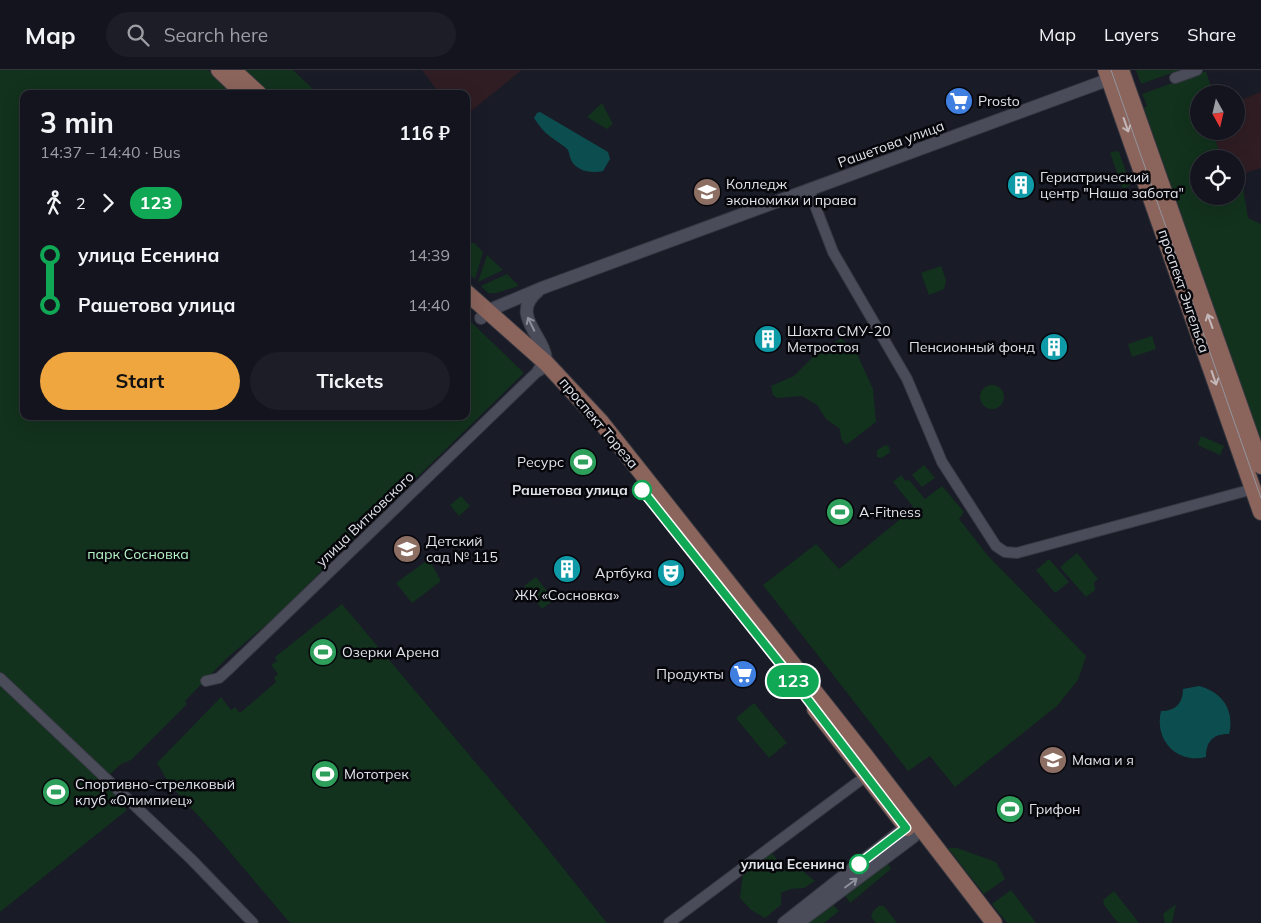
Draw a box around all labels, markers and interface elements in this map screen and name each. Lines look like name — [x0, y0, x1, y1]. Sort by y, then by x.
search box — [106, 12, 456, 57]
text: Map — [25, 20, 76, 50]
icon: search — [124, 21, 152, 49]
text: Search here — [164, 23, 268, 47]
text: Map — [1039, 23, 1076, 46]
text: Layers — [1104, 23, 1159, 46]
text: Share — [1187, 23, 1236, 46]
north arrow — [1190, 85, 1245, 140]
map controls — [1190, 85, 1245, 205]
supermarket icon: Prosto — [944, 86, 974, 116]
place label: Prosto — [978, 92, 1020, 110]
text: 3 min — [40, 105, 114, 140]
street label: Рашетова улица — [835, 116, 947, 172]
one-way arrow — [1122, 117, 1131, 133]
text: 116 ₽ — [399, 121, 450, 145]
text: 14:37 – 14:40 · Bus — [40, 142, 181, 162]
button: locate — [1190, 150, 1245, 205]
place label: Гериатрический центр "Наша забота" — [1040, 168, 1184, 202]
building icon: Гериатрический центр "Наша забота" — [1006, 170, 1036, 200]
place label: Колледж экономики и права — [726, 175, 856, 209]
school or university icon: Колледж экономики и права — [692, 177, 722, 207]
icon: walk — [40, 189, 68, 217]
icon: forward — [94, 189, 122, 217]
text: 123 — [140, 191, 172, 214]
text: 2 — [76, 193, 86, 213]
street label: проспект Энгельса — [1154, 227, 1214, 355]
text: улица Есенина — [78, 243, 220, 267]
text: 14:39 — [408, 245, 450, 265]
text: Рашетова улица — [78, 293, 236, 317]
text: 14:40 — [408, 295, 450, 315]
one-way arrow — [1205, 314, 1214, 329]
one-way arrow — [526, 317, 535, 332]
place label: Шахта СМУ-20 Метростоя — [787, 322, 891, 356]
building icon: Шахта СМУ-20 Метростоя — [753, 324, 783, 354]
building icon: Пенсионный фонд — [1039, 332, 1069, 362]
place label: Пенсионный фонд — [909, 338, 1035, 356]
button: Start — [40, 352, 240, 410]
button: Tickets — [250, 352, 450, 410]
one-way arrow — [1210, 370, 1219, 385]
street label: проспект Тореза — [556, 374, 642, 472]
sports icon: Ресурс — [568, 447, 598, 477]
place label: Ресурс — [517, 453, 564, 471]
street label: улица Витковского — [312, 468, 418, 570]
marker: Рашетова улица — [632, 480, 652, 500]
place label: Рашетова улица — [512, 481, 628, 499]
sports icon: A-Fitness — [825, 497, 855, 527]
place label: A-Fitness — [859, 503, 921, 521]
place label: Детский сад № 115 — [426, 532, 498, 566]
school or university icon: Детский сад № 115 — [392, 534, 422, 564]
park label: парк Сосновка — [87, 545, 189, 563]
building icon: ЖК «Сосновка» — [552, 554, 582, 584]
theatre icon: Артбука — [656, 558, 686, 588]
place label: Артбука — [595, 564, 652, 582]
place label: ЖК «Сосновка» — [515, 586, 619, 604]
sports icon: Озерки Арена — [308, 637, 338, 667]
place label: Озерки Арена — [342, 643, 439, 661]
supermarket icon: Продукты — [728, 659, 758, 689]
place label: Продукты — [656, 665, 724, 683]
line badge: 123 — [764, 665, 822, 697]
text: 123 — [777, 669, 809, 692]
school or university icon: Мама и я — [1038, 745, 1068, 775]
place label: Мама и я — [1072, 751, 1134, 769]
sports icon: Мототрек — [310, 759, 340, 789]
place label: Мототрек — [344, 765, 409, 783]
place label: Спортивно-стрелковый клуб «Олимпиец» — [75, 775, 235, 809]
sports icon: Спортивно-стрелковый клуб «Олимпиец» — [41, 777, 71, 807]
sports icon: Грифон — [995, 794, 1025, 824]
place label: Грифон — [1029, 800, 1080, 818]
marker: улица Есенина — [849, 854, 869, 874]
place label: улица Есенина — [741, 855, 845, 873]
one-way arrow — [844, 878, 858, 888]

